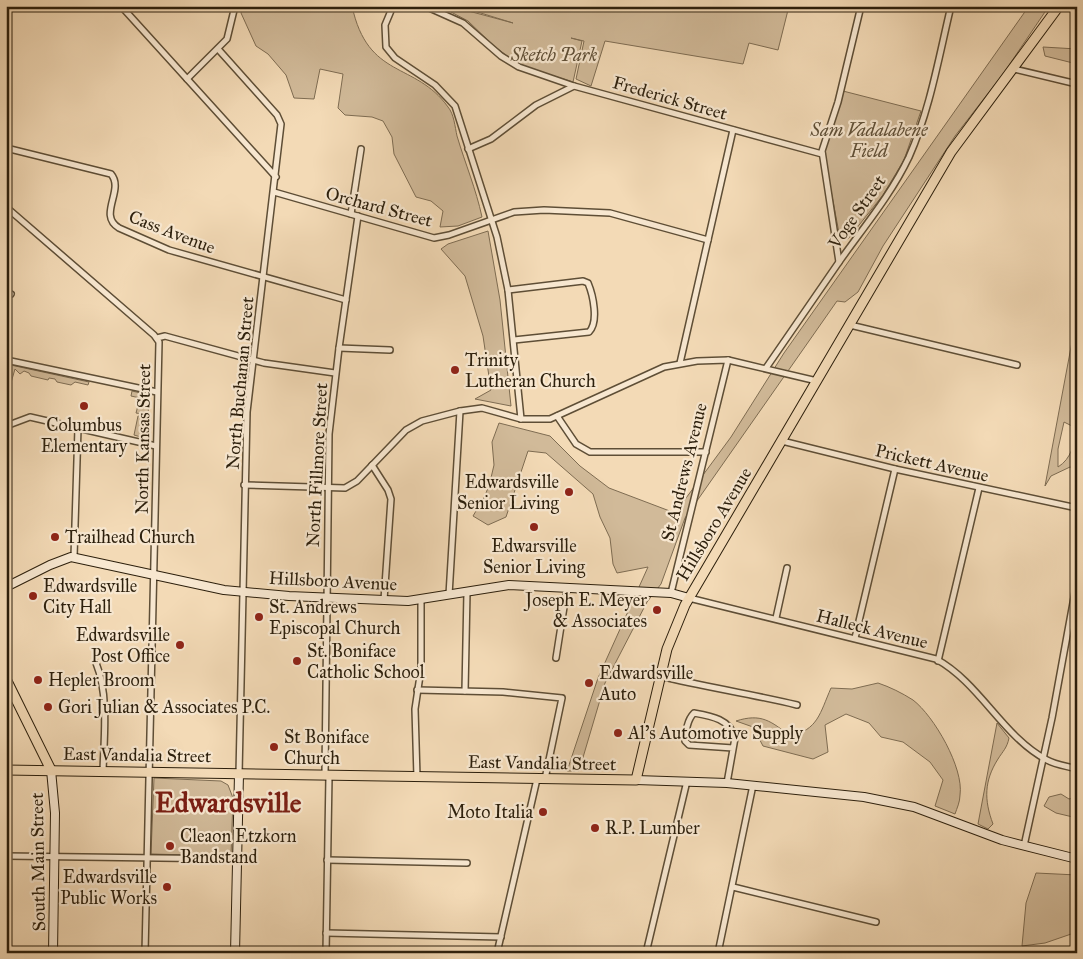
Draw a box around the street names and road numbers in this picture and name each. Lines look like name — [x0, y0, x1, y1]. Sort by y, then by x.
street label: Frederick Street — [610, 71, 730, 125]
street label: Voge Street — [823, 170, 892, 255]
street label: Orchard Street — [323, 182, 436, 232]
street label: Cass Avenue — [126, 205, 218, 259]
street label: North Buchanan Street — [221, 295, 259, 470]
street label: North Kansas Street — [131, 363, 155, 514]
street label: North Fillmore Street — [302, 382, 332, 548]
street label: St Andrews Avenue — [656, 401, 712, 543]
street label: Prickett Avenue — [873, 439, 991, 487]
street label: Hillsboro Avenue — [671, 463, 757, 585]
street label: Hillsboro Avenue — [268, 567, 398, 595]
street label: Halleck Avenue — [814, 605, 930, 653]
street label: East Vandalia Street — [63, 743, 212, 767]
street label: East Vandalia Street — [468, 751, 617, 775]
street label: South Main Street — [26, 792, 50, 932]

